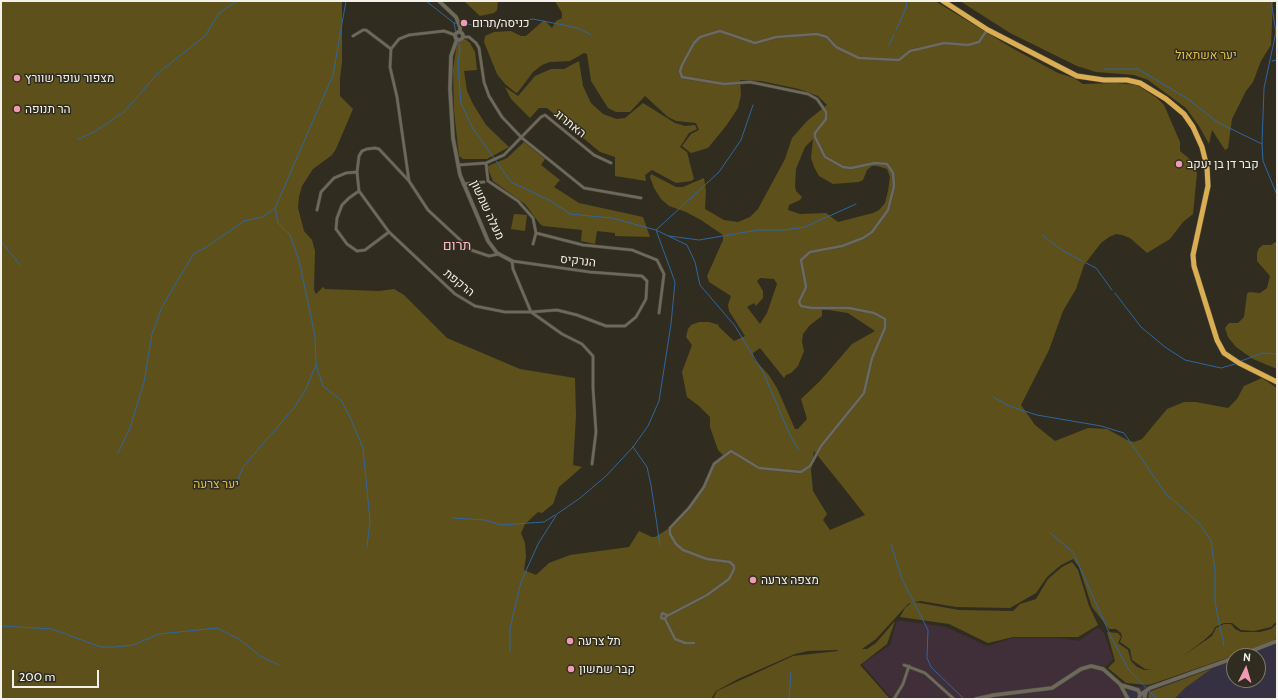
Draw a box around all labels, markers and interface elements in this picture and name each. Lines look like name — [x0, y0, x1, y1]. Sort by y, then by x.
place label: כניסה/תרום — [472, 16, 530, 30]
marker: כניסה/תרום — [459, 18, 469, 28]
park label: יער אשתאול — [1175, 48, 1237, 62]
place label: מצפור עופר שוורץ — [25, 71, 114, 85]
marker: מצפור עופר שוורץ — [12, 73, 22, 83]
place label: הר תנופה — [25, 102, 71, 116]
marker: הר תנופה — [12, 104, 22, 114]
street label: האתרוג — [551, 107, 589, 141]
place label: קבר דן בן יעקב — [1187, 157, 1259, 171]
marker: קבר דן בן יעקב — [1174, 159, 1184, 169]
street label: מעלה שמשון — [467, 178, 507, 242]
district label: תרום — [443, 238, 471, 254]
street label: הנרקיס — [559, 252, 597, 270]
street label: הרקפת — [441, 266, 477, 300]
park label: יער צרעה — [193, 477, 239, 491]
place label: מצפה צרעה — [761, 573, 819, 587]
marker: מצפה צרעה — [748, 575, 758, 585]
place label: תל צרעה — [578, 634, 621, 648]
marker: תל צרעה — [565, 636, 575, 646]
north arrow — [1226, 648, 1266, 688]
text: N — [1242, 650, 1251, 664]
scale bar — [14, 662, 101, 688]
place label: קבר שמשון — [579, 662, 635, 676]
marker: קבר שמשון — [566, 664, 576, 674]
text: 200 m — [19, 669, 55, 684]

